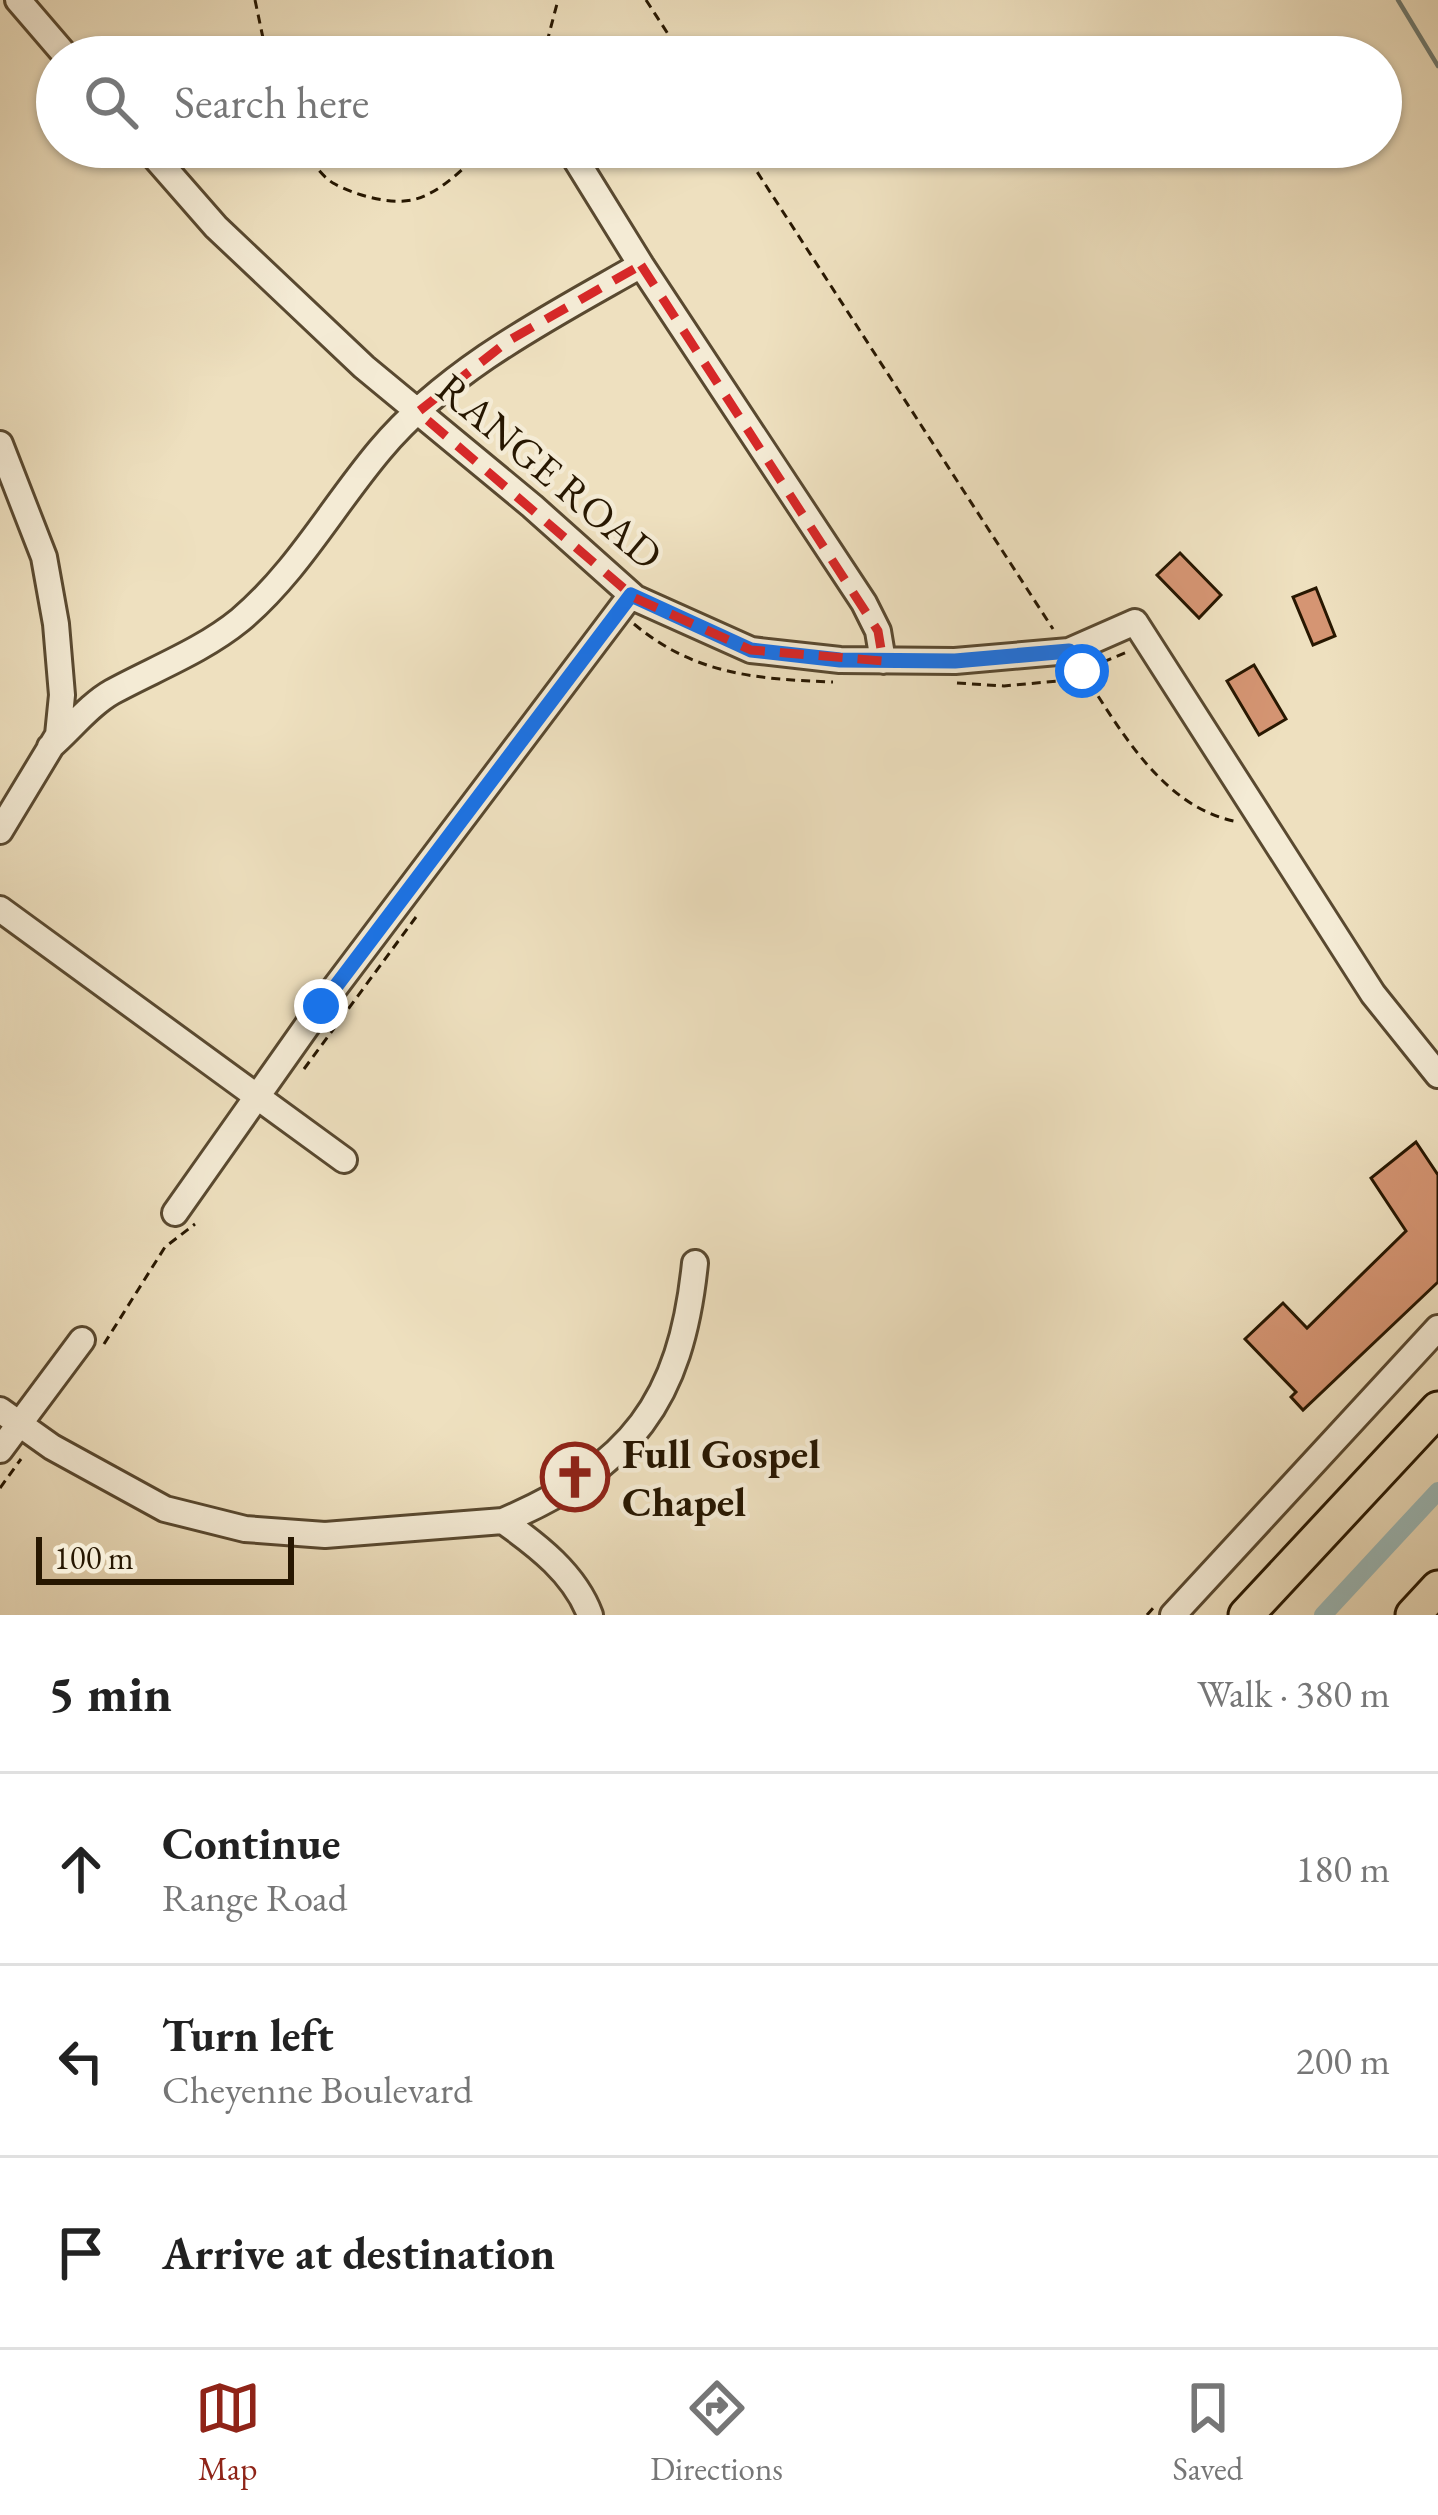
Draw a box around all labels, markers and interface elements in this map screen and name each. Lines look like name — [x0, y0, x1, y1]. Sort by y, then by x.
search box — [36, 36, 1402, 168]
icon: search — [78, 69, 144, 135]
text: Search here — [174, 73, 369, 131]
street label: RANGE ROAD — [425, 361, 674, 582]
route start — [1055, 644, 1109, 698]
route end — [294, 979, 348, 1033]
place label: Full Gospel Chapel — [622, 1426, 820, 1529]
church icon: Full Gospel Chapel — [540, 1442, 610, 1512]
scale bar — [36, 1531, 294, 1584]
text: 100 m — [54, 1536, 134, 1579]
text: 5 min — [48, 1660, 172, 1726]
text: Walk · 380 m — [1197, 1668, 1390, 1719]
text: Continue — [162, 1814, 340, 1872]
icon: ahead — [48, 1836, 114, 1902]
text: 180 m — [1296, 1843, 1390, 1894]
text: Range Road — [162, 1872, 348, 1923]
text: Turn left — [162, 2006, 334, 2064]
icon: left — [48, 2028, 114, 2094]
text: 200 m — [1296, 2035, 1390, 2086]
text: Cheyenne Boulevard — [162, 2064, 473, 2115]
icon: arrive — [48, 2220, 114, 2286]
text: Arrive at destination — [162, 2224, 555, 2282]
tab: Map — [195, 2375, 261, 2490]
tab: Directions — [650, 2375, 783, 2490]
tab: Saved — [1173, 2375, 1243, 2490]

